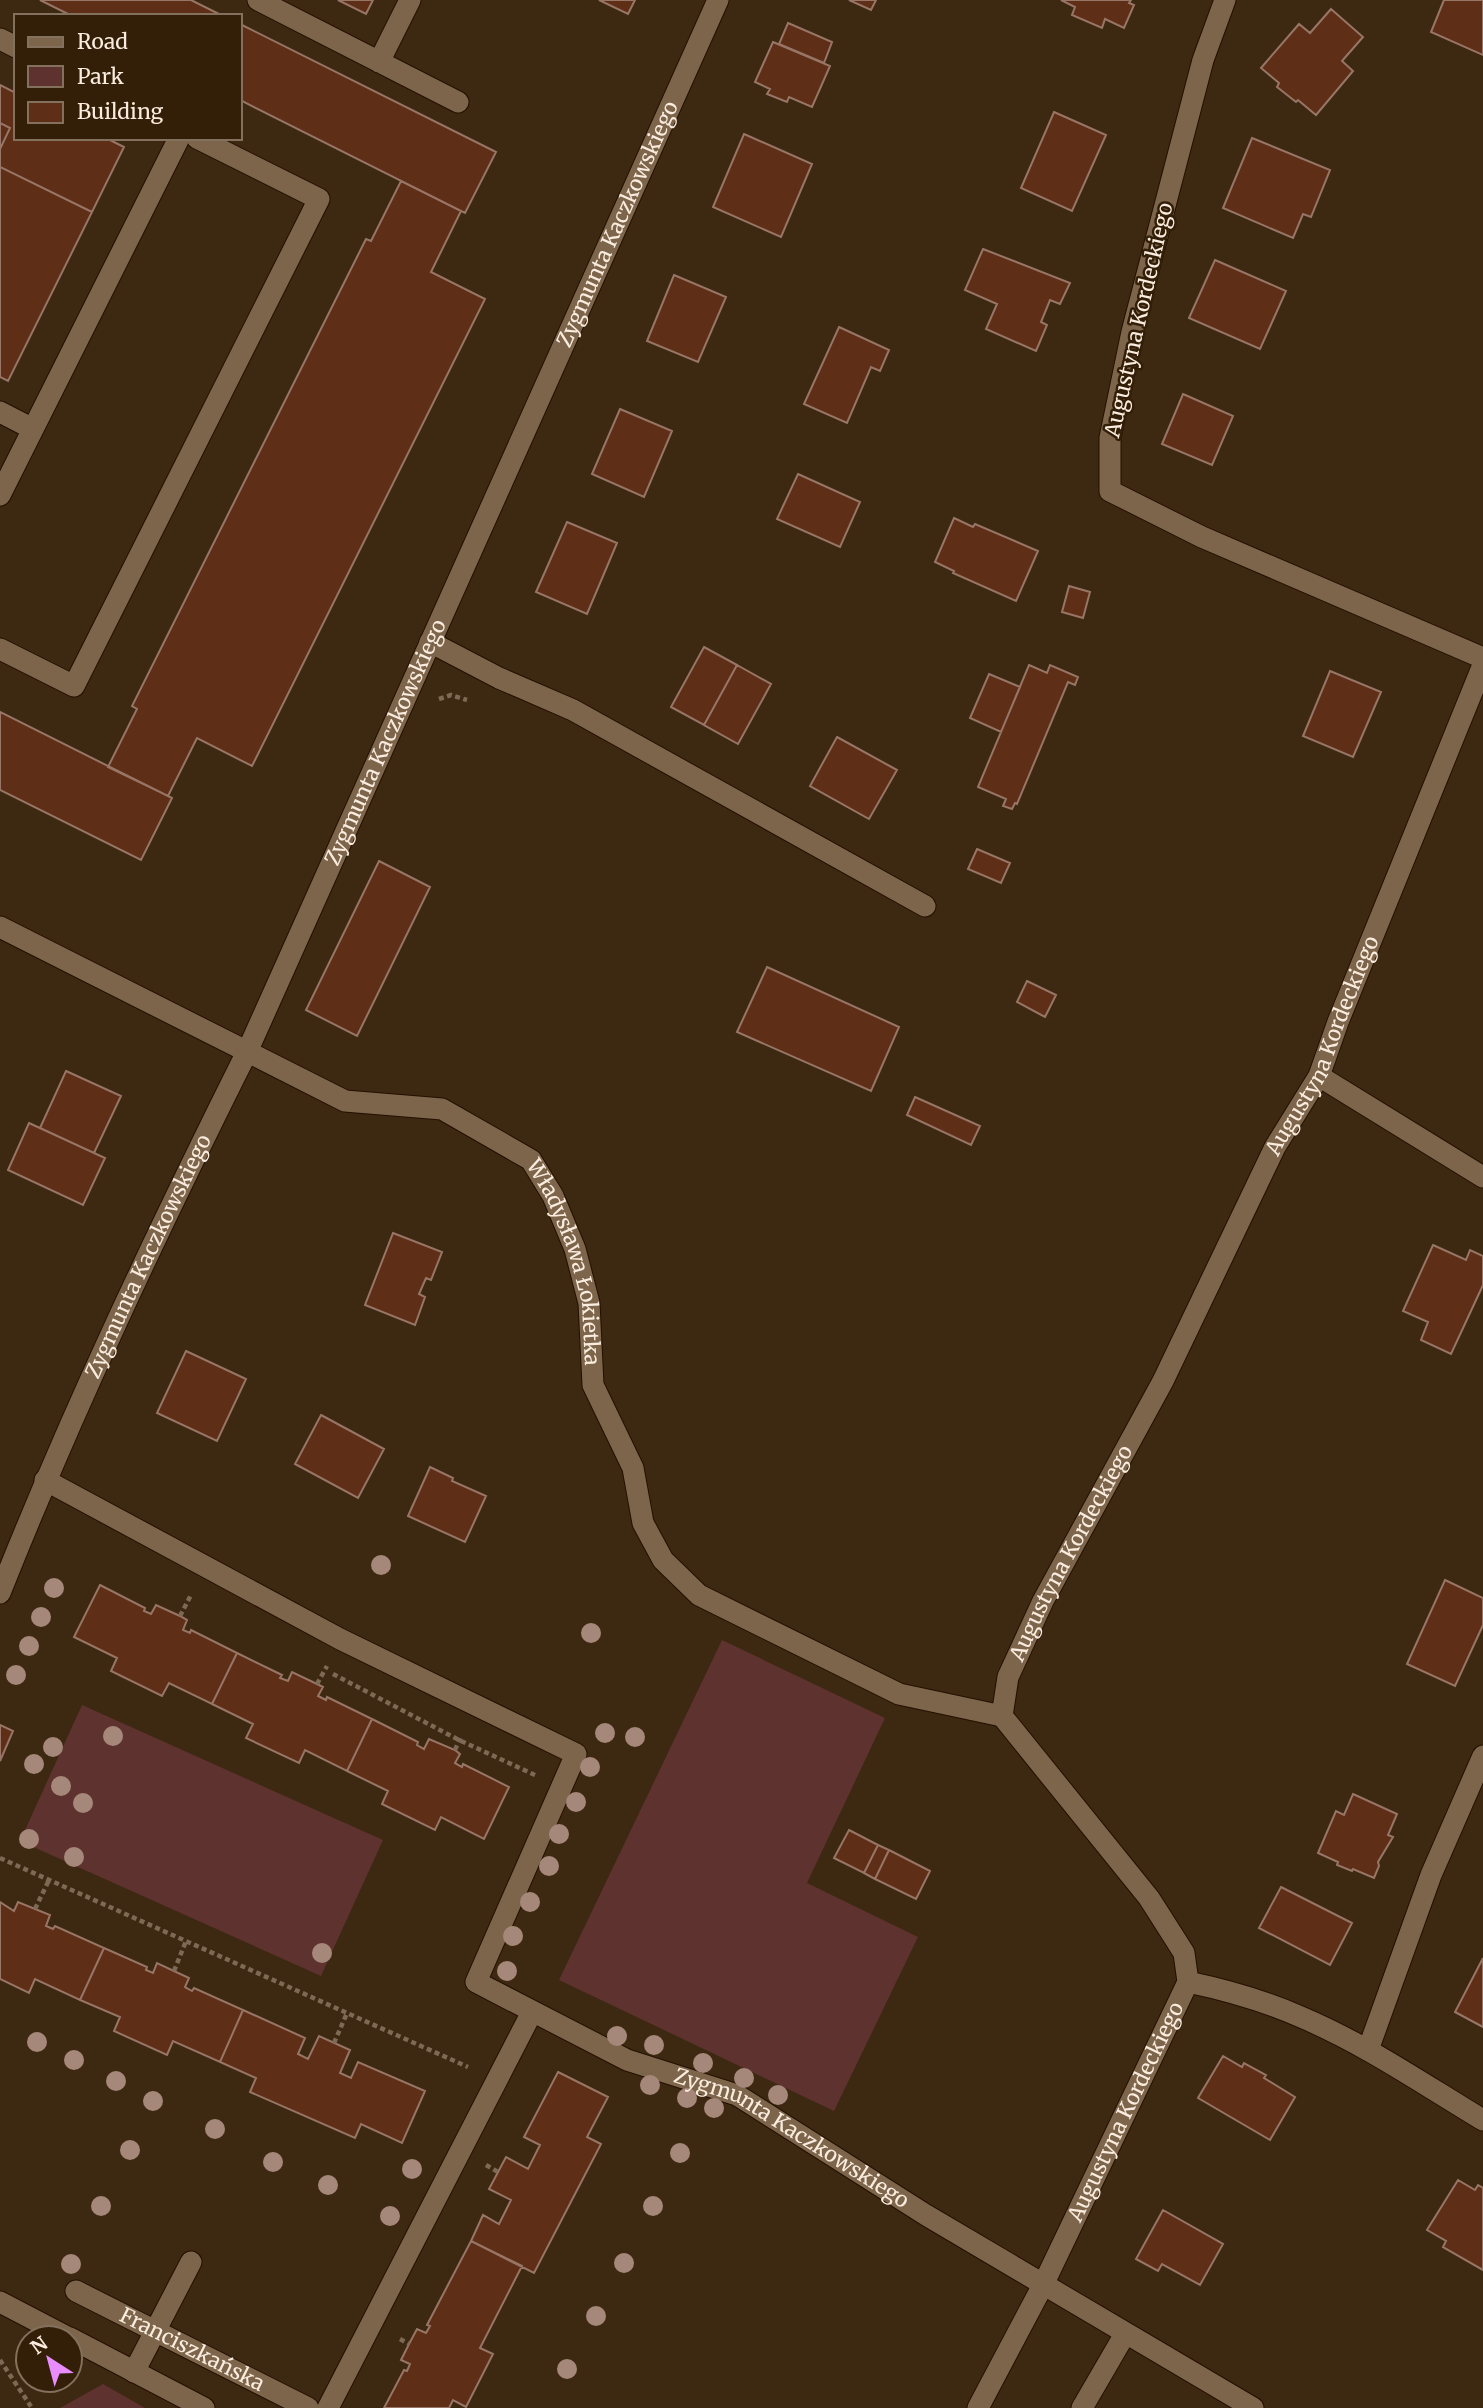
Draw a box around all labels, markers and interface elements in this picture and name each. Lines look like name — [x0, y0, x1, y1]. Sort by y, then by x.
legend — [14, 14, 242, 140]
text: Road — [77, 28, 128, 55]
text: Park — [77, 63, 124, 90]
street label: Zygmunta Kaczkowskiego — [550, 97, 684, 351]
text: Building — [77, 98, 164, 125]
street label: Augustyna Kordeckiego — [1098, 200, 1179, 441]
street label: Zygmunta Kaczkowskiego — [318, 615, 452, 870]
street label: Augustyna Kordeckiego — [1259, 932, 1385, 1161]
street label: Zygmunta Kaczkowskiego — [79, 1130, 217, 1382]
street label: Władysława Łokietka — [520, 1153, 606, 1366]
street label: Augustyna Kordeckiego — [1003, 1440, 1139, 1666]
street label: Augustyna Kordeckiego — [1061, 1997, 1189, 2227]
street label: Zygmunta Kaczkowskiego — [671, 2062, 914, 2214]
street label: Franciszkańska — [115, 2301, 269, 2397]
north arrow — [14, 2324, 84, 2394]
text: N — [26, 2331, 52, 2359]

